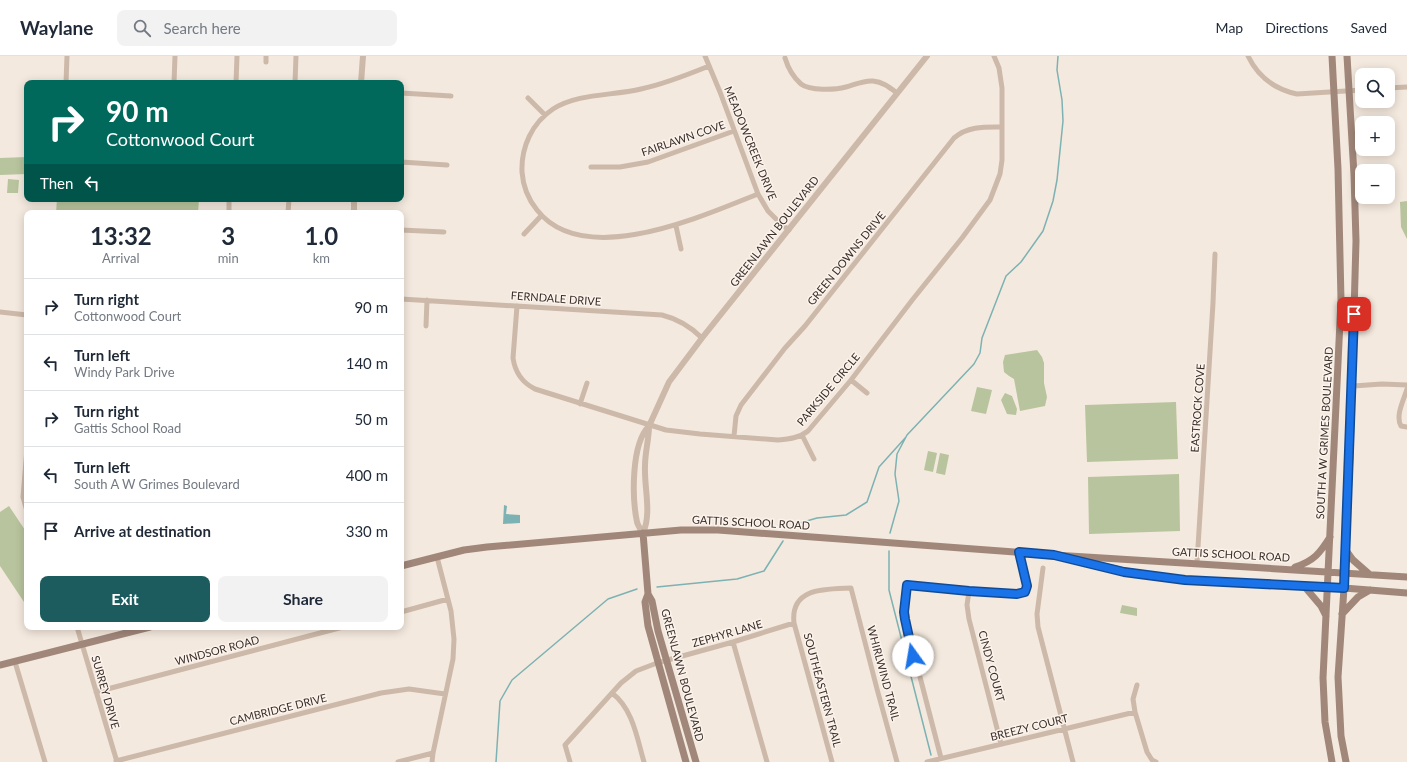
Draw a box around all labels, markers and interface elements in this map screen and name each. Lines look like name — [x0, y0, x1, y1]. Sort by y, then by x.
search box — [117, 10, 397, 46]
text: Waylane — [20, 16, 93, 39]
icon: search — [131, 17, 153, 39]
text: Search here — [163, 19, 241, 37]
text: Map — [1216, 19, 1243, 36]
text: Directions — [1265, 19, 1328, 36]
text: Saved — [1350, 19, 1387, 36]
map controls — [1355, 68, 1395, 204]
button: search — [1355, 68, 1395, 108]
street label: MEADOWCREEK DRIVE — [722, 84, 780, 202]
text: 90 m — [106, 94, 169, 128]
icon: right — [40, 96, 92, 148]
button: + — [1355, 116, 1395, 156]
street label: FAIRLAWN COVE — [639, 118, 727, 158]
text: Cottonwood Court — [106, 128, 255, 150]
button: − — [1355, 164, 1395, 204]
icon: left — [81, 172, 103, 194]
street label: GREENLAWN BOULEVARD — [727, 173, 821, 289]
text: Then — [40, 174, 73, 192]
street label: GREEN DOWNS DRIVE — [804, 209, 888, 307]
text: 13:32 — [90, 221, 152, 250]
text: 3 — [221, 221, 235, 250]
text: 1.0 — [305, 221, 338, 250]
text: Arrival — [102, 250, 140, 266]
text: min — [218, 250, 239, 266]
text: km — [313, 250, 330, 266]
street label: FERNDALE DRIVE — [510, 288, 602, 308]
text: Turn right — [74, 290, 139, 308]
icon: right — [40, 296, 62, 318]
pin — [1337, 297, 1371, 331]
text: 90 m — [354, 298, 388, 316]
icon: arrive — [1343, 303, 1365, 325]
text: Cottonwood Court — [74, 308, 181, 324]
text: Turn left — [74, 346, 130, 364]
street label: SOUTH A W GRIMES BOULEVARD — [1313, 346, 1335, 520]
street label: PARKSIDE CIRCLE — [794, 350, 862, 428]
icon: left — [40, 352, 62, 374]
text: 140 m — [346, 354, 388, 372]
street label: EASTROCK COVE — [1187, 363, 1207, 453]
text: Windy Park Drive — [74, 364, 175, 380]
text: Turn right — [74, 402, 139, 420]
icon: right — [40, 408, 62, 430]
text: 50 m — [354, 410, 388, 428]
text: Gattis School Road — [74, 420, 181, 436]
text: Turn left — [74, 458, 130, 476]
icon: left — [40, 464, 62, 486]
text: 400 m — [346, 466, 388, 484]
text: South A W Grimes Boulevard — [74, 476, 240, 492]
street label: GATTIS SCHOOL ROAD — [692, 512, 810, 532]
icon: arrive — [40, 520, 62, 542]
text: Arrive at destination — [74, 522, 211, 540]
text: 330 m — [346, 522, 388, 540]
street label: GATTIS SCHOOL ROAD — [1172, 544, 1290, 564]
button: Exit — [40, 576, 210, 622]
button: Share — [218, 576, 388, 622]
street label: GREENLAWN BOULEVARD — [659, 607, 707, 743]
street label: ZEPHYR LANE — [690, 617, 764, 649]
street label: WHIRLWIND TRAIL — [865, 624, 903, 722]
street label: CINDY COURT — [976, 629, 1008, 704]
street label: SOUTHEASTERN TRAIL — [801, 631, 845, 749]
street label: WINDSOR ROAD — [173, 632, 261, 668]
position arrow — [892, 635, 934, 677]
street label: SURREY DRIVE — [89, 654, 123, 730]
street label: CAMBRIDGE DRIVE — [228, 691, 328, 727]
street label: BREEZY COURT — [989, 711, 1070, 743]

